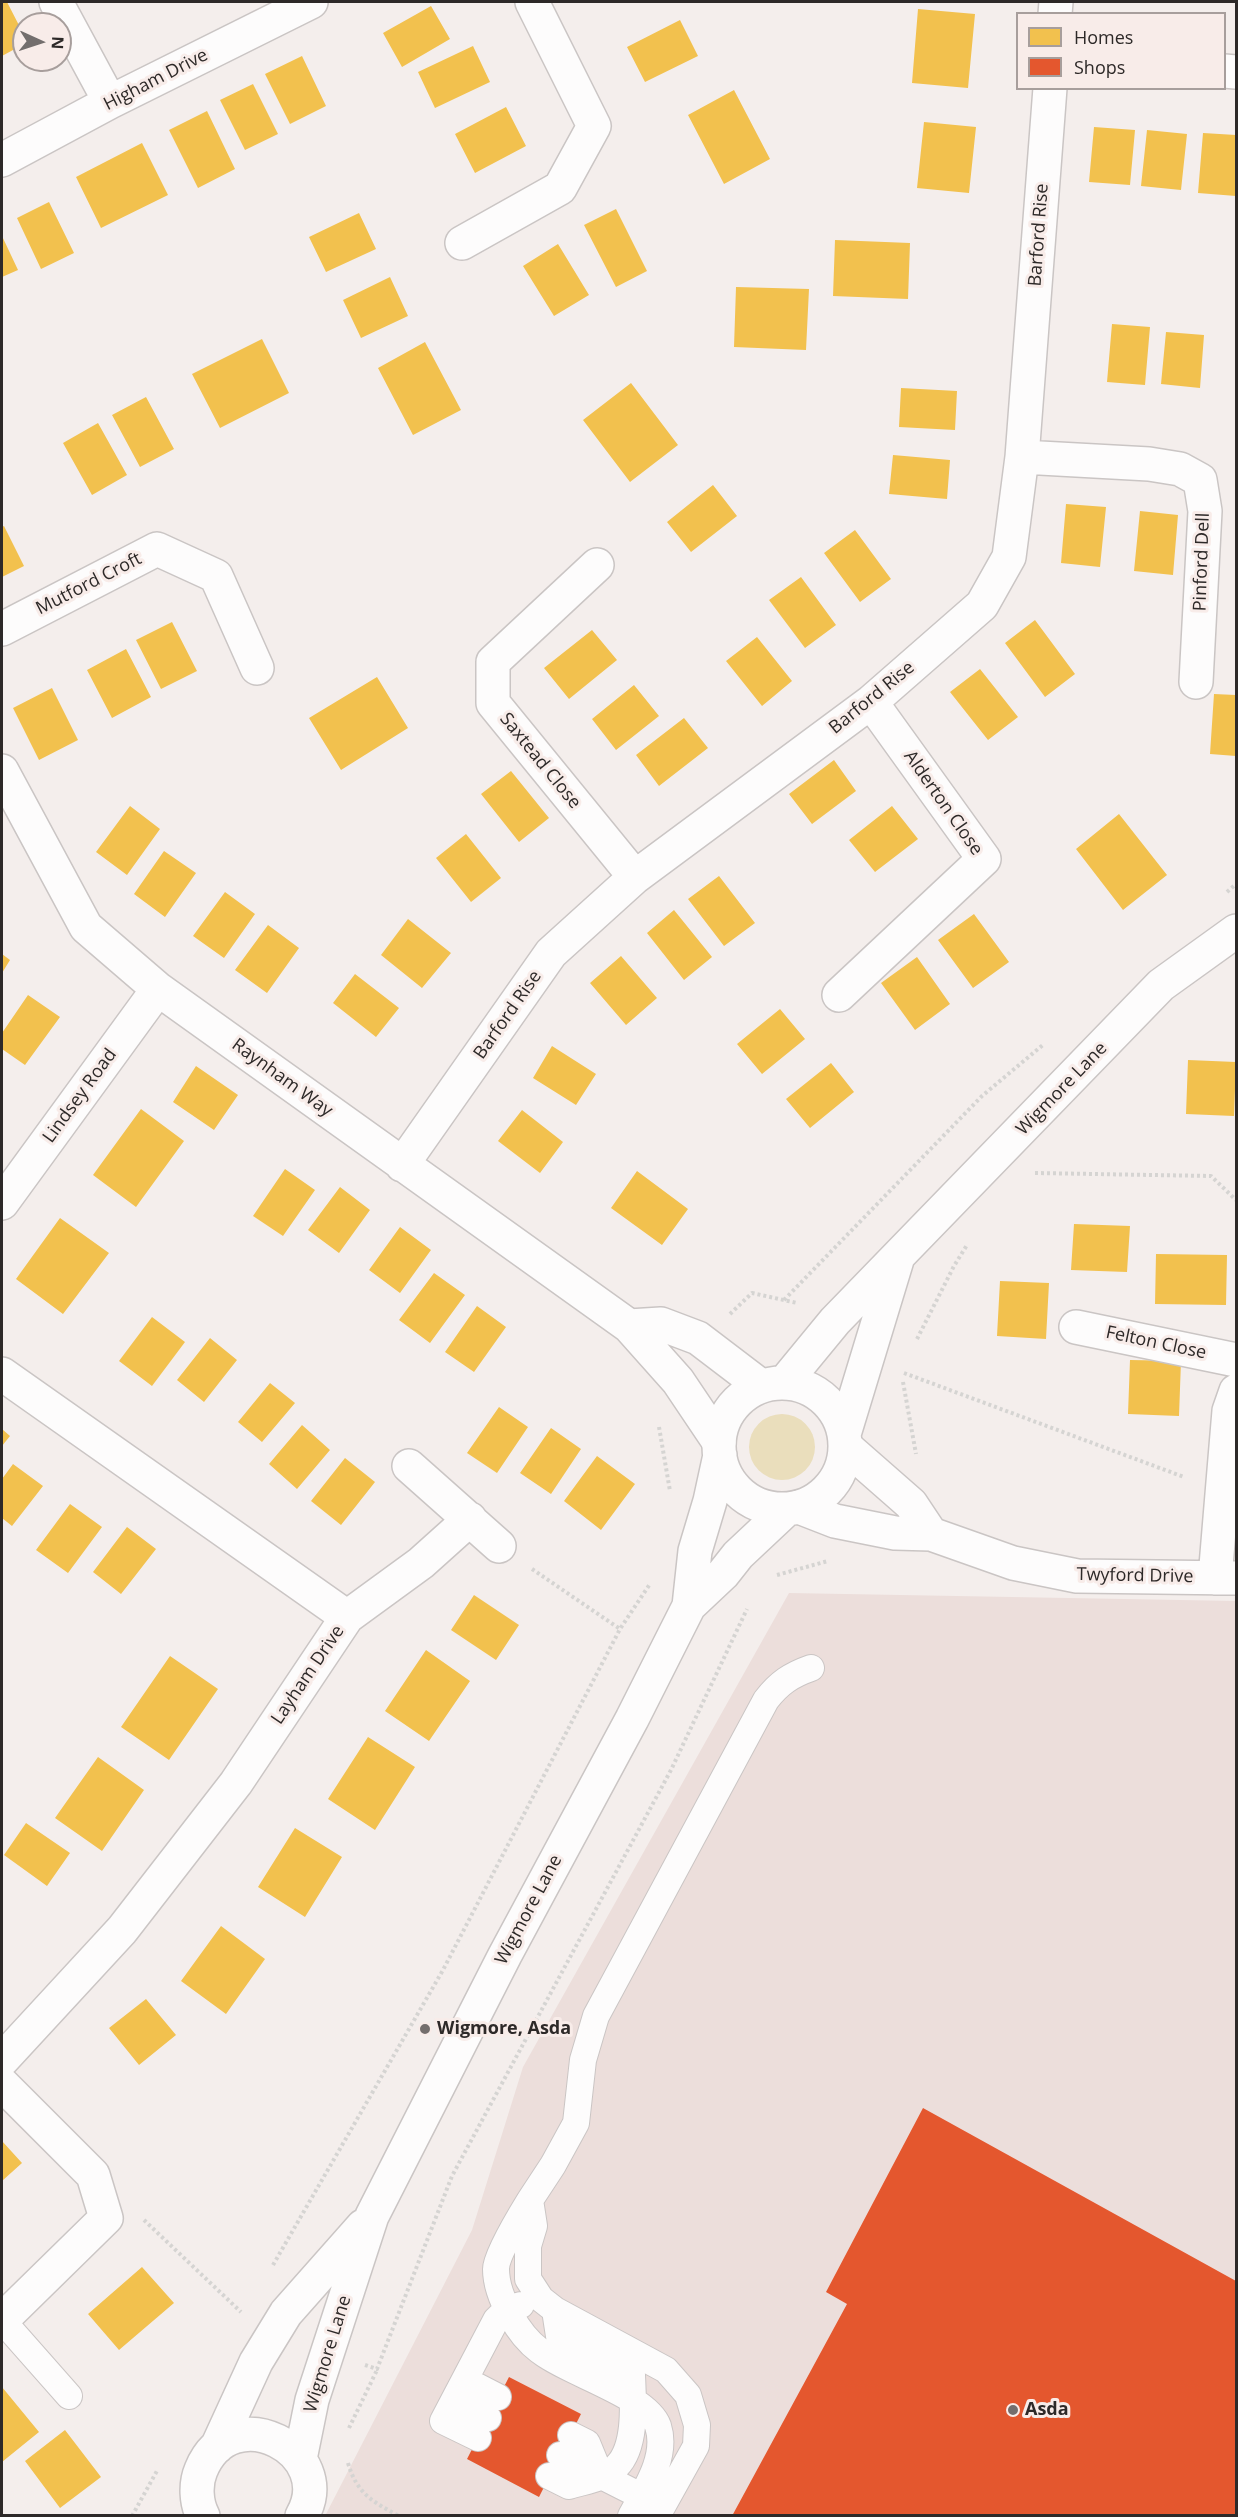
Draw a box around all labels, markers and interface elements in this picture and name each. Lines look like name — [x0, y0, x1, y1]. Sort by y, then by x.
north arrow — [12, 12, 72, 72]
legend — [1016, 12, 1226, 90]
text: Homes — [1074, 25, 1133, 49]
text: N — [47, 36, 69, 50]
street label: Higham Drive — [100, 44, 212, 116]
text: Shops — [1074, 55, 1125, 79]
street label: Barford Rise — [1025, 183, 1053, 287]
street label: Pinford Dell — [1189, 512, 1215, 612]
street label: Mutford Croft — [33, 548, 145, 620]
street label: Barford Rise — [825, 657, 919, 739]
street label: Saxtead Close — [495, 709, 585, 813]
street label: Alderton Close — [899, 747, 987, 859]
street label: Barford Rise — [470, 967, 546, 1063]
street label: Raynham Way — [227, 1034, 337, 1122]
street label: Wigmore Lane — [1012, 1038, 1112, 1140]
street label: Lindsey Road — [39, 1045, 121, 1147]
street label: Felton Close — [1104, 1322, 1208, 1364]
street label: Twyford Drive — [1076, 1564, 1194, 1588]
street label: Layham Drive — [267, 1621, 349, 1729]
street label: Wigmore Lane — [491, 1851, 567, 1969]
place label: Wigmore, Asda — [437, 2018, 571, 2040]
marker: Wigmore, Asda — [418, 2022, 432, 2036]
street label: Wigmore Lane — [300, 2293, 356, 2415]
place label: Asda — [1025, 2399, 1069, 2421]
marker: Asda — [1006, 2403, 1020, 2417]

